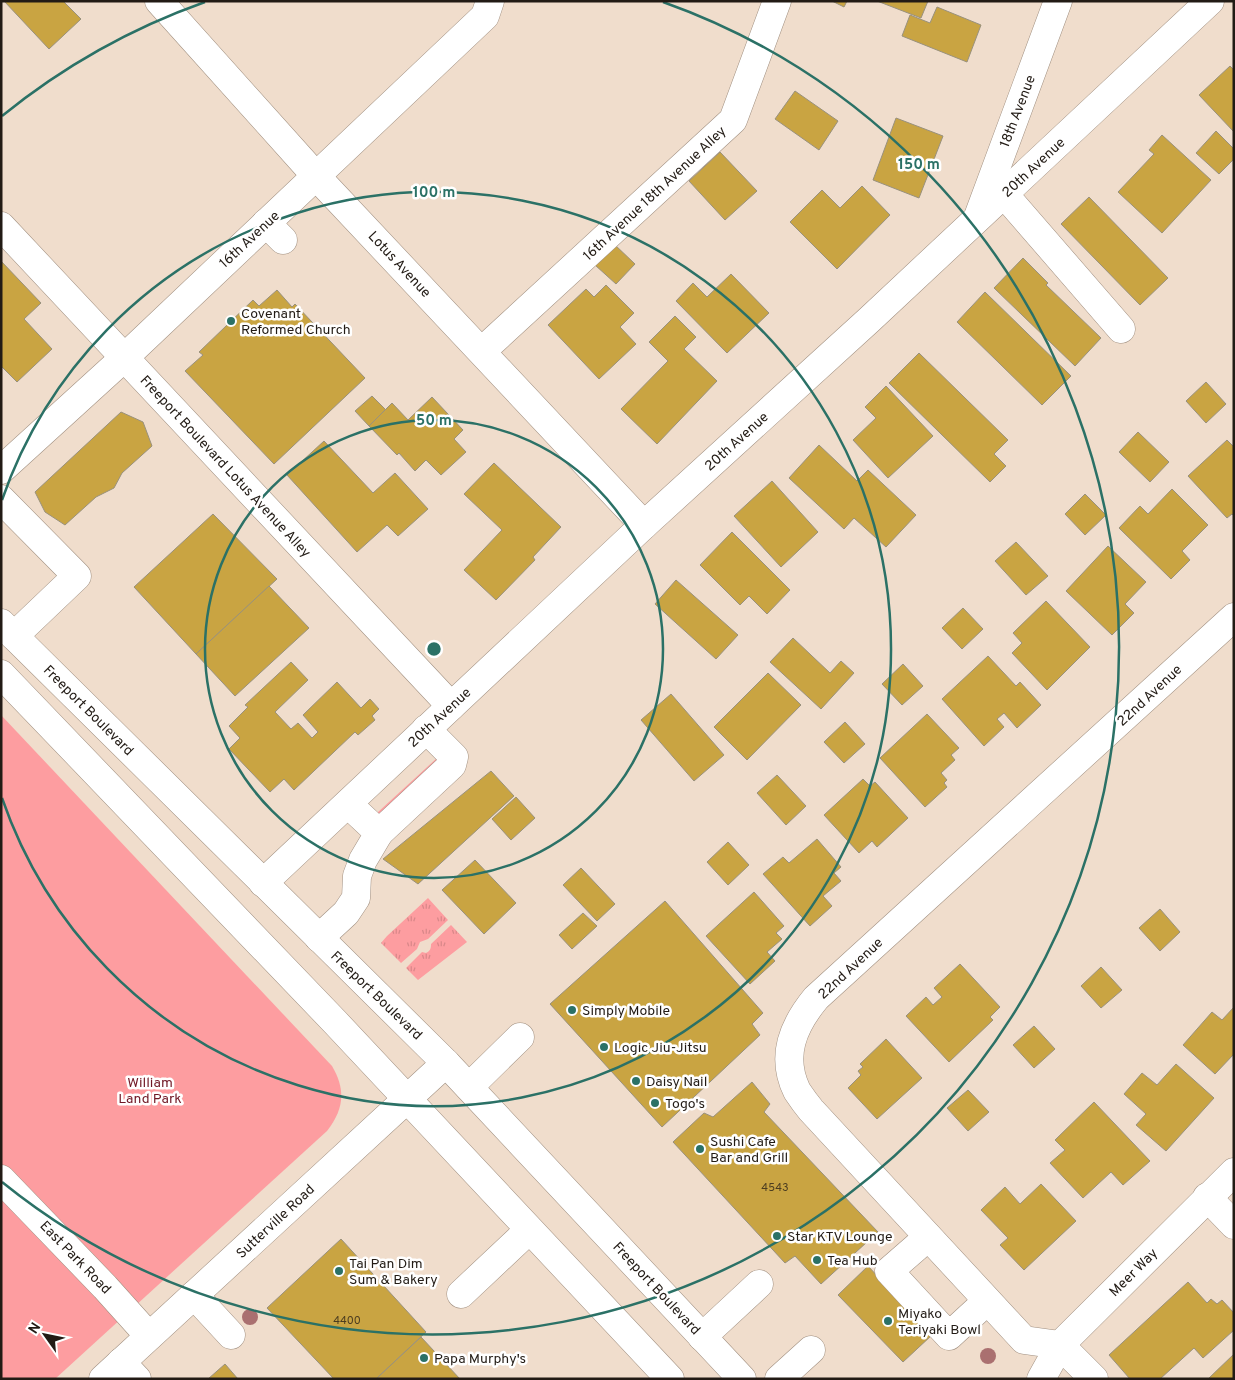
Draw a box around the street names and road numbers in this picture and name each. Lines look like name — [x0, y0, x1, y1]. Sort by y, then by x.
street label: 18th Avenue — [997, 73, 1040, 150]
street label: 16th Avenue 18th Avenue Alley — [580, 123, 730, 265]
street label: 20th Avenue — [999, 135, 1069, 202]
street label: 16th Avenue — [216, 208, 284, 272]
street label: Lotus Avenue — [364, 228, 434, 302]
street label: Freeport Boulevard Lotus Avenue Alley — [136, 372, 314, 562]
street label: 20th Avenue — [702, 409, 772, 475]
street label: Freeport Boulevard — [39, 662, 137, 760]
street label: 22nd Avenue — [1114, 662, 1186, 730]
street label: 20th Avenue — [405, 685, 475, 752]
street label: 22nd Avenue — [815, 935, 887, 1003]
street label: Freeport Boulevard — [327, 948, 425, 1044]
street label: Sutterville Road — [233, 1181, 319, 1263]
street label: East Park Road — [36, 1218, 114, 1298]
street label: Freeport Boulevard — [608, 1239, 703, 1339]
street label: Meer Way — [1106, 1245, 1162, 1301]

